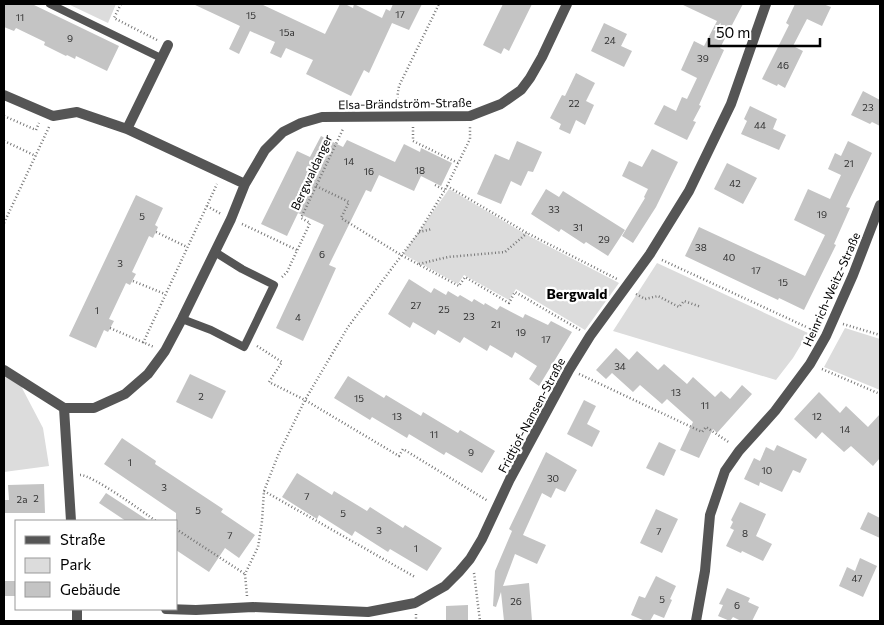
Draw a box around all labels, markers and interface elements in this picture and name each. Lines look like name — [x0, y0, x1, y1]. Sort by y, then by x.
house number: 17 — [395, 8, 405, 20]
house number: 15 — [246, 9, 256, 21]
house number: 11 — [16, 11, 24, 23]
scale bar — [709, 15, 820, 47]
text: 50 m — [716, 23, 750, 41]
house number: 15a — [279, 26, 295, 38]
house number: 9 — [67, 32, 73, 44]
house number: 24 — [604, 34, 616, 46]
house number: 39 — [697, 52, 709, 64]
house number: 46 — [777, 59, 789, 71]
street label: Elsa-Brändström-Straße — [338, 95, 472, 111]
house number: 22 — [568, 97, 580, 109]
house number: 23 — [862, 101, 874, 113]
house number: 44 — [754, 119, 766, 131]
street label: Bergwaldanger — [287, 132, 335, 212]
house number: 14 — [344, 155, 354, 167]
house number: 21 — [844, 157, 854, 169]
house number: 18 — [415, 164, 425, 176]
house number: 16 — [364, 165, 374, 177]
house number: 42 — [729, 177, 741, 189]
house number: 33 — [548, 203, 560, 215]
house number: 19 — [817, 208, 827, 220]
house number: 5 — [139, 210, 145, 222]
house number: 31 — [573, 221, 583, 233]
street label: Heinrich-Weitz-Straße — [799, 230, 863, 348]
house number: 29 — [598, 233, 610, 245]
house number: 38 — [695, 241, 707, 253]
house number: 6 — [319, 248, 325, 260]
house number: 40 — [723, 251, 735, 263]
house number: 3 — [117, 257, 123, 269]
house number: 17 — [751, 264, 761, 276]
house number: 15 — [778, 276, 788, 288]
district label: Bergwald — [547, 285, 607, 302]
house number: 27 — [411, 299, 421, 311]
house number: 25 — [438, 303, 450, 315]
house number: 1 — [95, 304, 99, 316]
house number: 23 — [463, 310, 475, 322]
house number: 4 — [295, 311, 301, 323]
house number: 21 — [491, 318, 501, 330]
house number: 19 — [516, 326, 526, 338]
house number: 17 — [541, 333, 551, 345]
street label: Fridtjof-Nansen-Straße — [495, 355, 567, 475]
house number: 34 — [614, 360, 626, 372]
house number: 13 — [671, 386, 681, 398]
house number: 2 — [198, 390, 204, 402]
house number: 15 — [354, 392, 364, 404]
house number: 11 — [701, 399, 709, 411]
house number: 13 — [392, 410, 402, 422]
house number: 12 — [812, 410, 822, 422]
house number: 14 — [840, 423, 850, 435]
house number: 11 — [430, 428, 438, 440]
house number: 9 — [468, 446, 474, 458]
house number: 1 — [128, 456, 132, 468]
house number: 10 — [762, 464, 772, 476]
house number: 30 — [547, 472, 559, 484]
house number: 3 — [161, 481, 167, 493]
house number: 7 — [304, 490, 310, 502]
house number: 2 — [33, 492, 39, 504]
house number: 2a — [17, 493, 27, 505]
house number: 5 — [195, 504, 201, 516]
house number: 5 — [340, 507, 346, 519]
legend — [15, 520, 178, 610]
house number: 3 — [376, 524, 382, 536]
house number: 7 — [656, 525, 662, 537]
house number: 8 — [742, 527, 748, 539]
house number: 7 — [227, 529, 233, 541]
text: Straße — [60, 530, 106, 548]
house number: 1 — [414, 542, 418, 554]
text: Park — [60, 555, 91, 573]
house number: 47 — [851, 572, 863, 584]
text: Gebäude — [60, 580, 121, 598]
house number: 5 — [659, 593, 665, 605]
house number: 26 — [510, 595, 522, 607]
house number: 6 — [734, 599, 740, 611]

